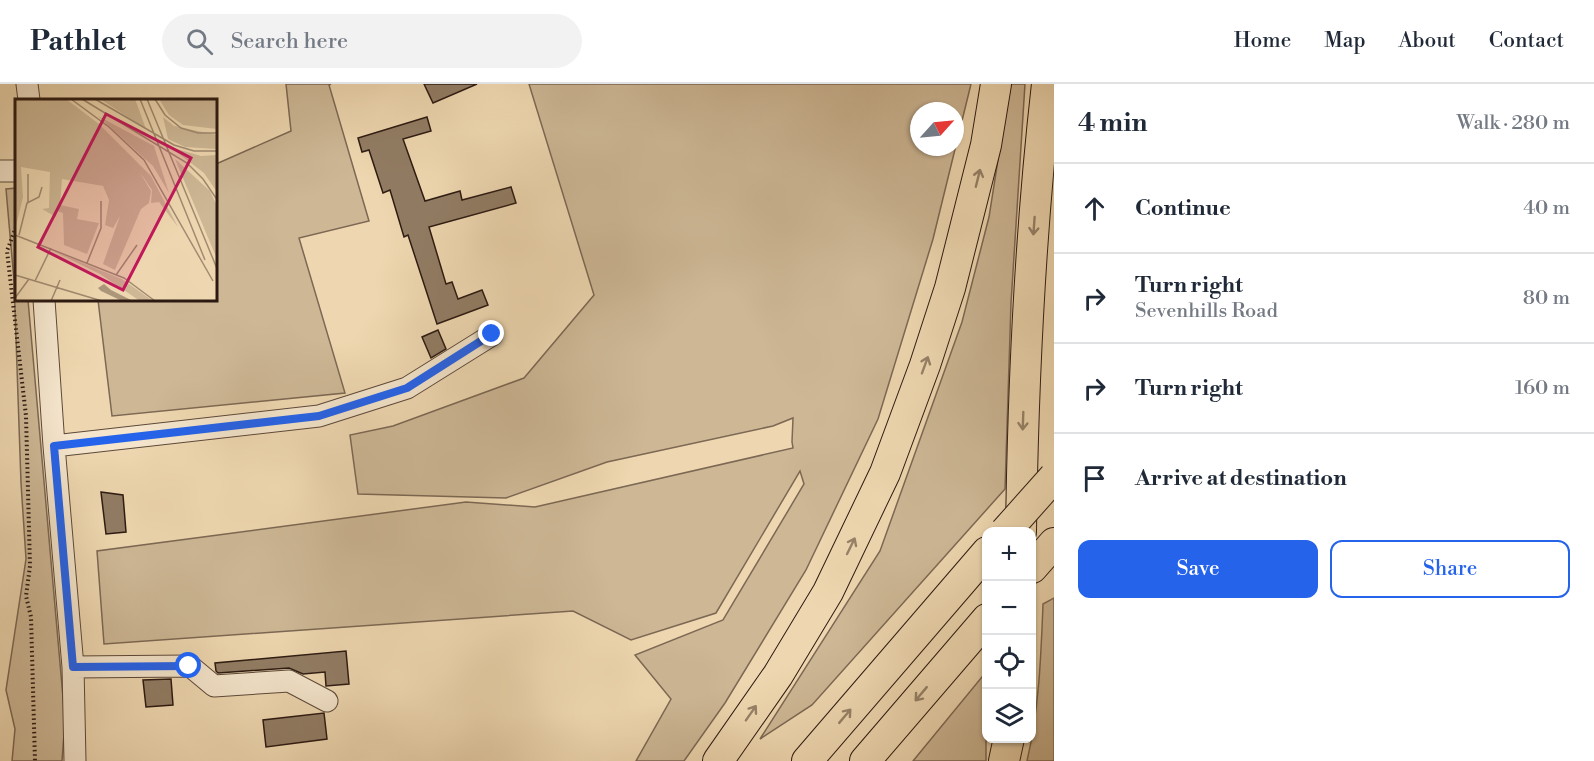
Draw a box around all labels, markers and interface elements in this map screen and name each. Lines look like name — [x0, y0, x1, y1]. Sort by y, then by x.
search box — [162, 14, 582, 68]
text: Pathlet — [30, 24, 126, 59]
icon: search — [183, 25, 216, 58]
text: Search here — [231, 28, 348, 55]
text: Home — [1234, 28, 1291, 54]
text: Map — [1324, 28, 1366, 54]
text: About — [1399, 28, 1456, 54]
text: Contact — [1489, 28, 1564, 54]
inset map — [15, 99, 218, 302]
north arrow — [910, 102, 964, 156]
text: 4 min — [1078, 107, 1148, 139]
text: Walk · 280 m — [1457, 111, 1570, 136]
one-way arrow — [972, 169, 984, 188]
icon: ahead — [1078, 192, 1111, 225]
text: Continue — [1135, 195, 1231, 222]
text: 40 m — [1523, 196, 1570, 221]
one-way arrow — [1028, 215, 1039, 235]
text: Turn right — [1135, 272, 1243, 299]
icon: right — [1078, 282, 1111, 315]
text: 80 m — [1523, 286, 1570, 311]
text: Sevenhills Road — [1135, 299, 1278, 324]
route end — [478, 320, 504, 346]
one-way arrow — [920, 357, 931, 375]
icon: right — [1078, 372, 1111, 405]
text: Turn right — [1135, 375, 1243, 402]
text: 160 m — [1515, 376, 1570, 401]
one-way arrow — [1018, 410, 1029, 430]
icon: arrive — [1078, 462, 1111, 495]
text: Arrive at destination — [1135, 465, 1347, 492]
map controls — [982, 527, 1036, 743]
button: + — [982, 527, 1036, 581]
one-way arrow — [845, 537, 857, 555]
button: Save — [1078, 540, 1318, 598]
button: Share — [1330, 540, 1570, 598]
button: − — [982, 581, 1036, 635]
button: locate — [982, 635, 1036, 689]
route start — [175, 652, 201, 678]
one-way arrow — [914, 686, 928, 701]
button: layers — [982, 689, 1036, 743]
one-way arrow — [745, 705, 757, 722]
one-way arrow — [838, 709, 852, 724]

